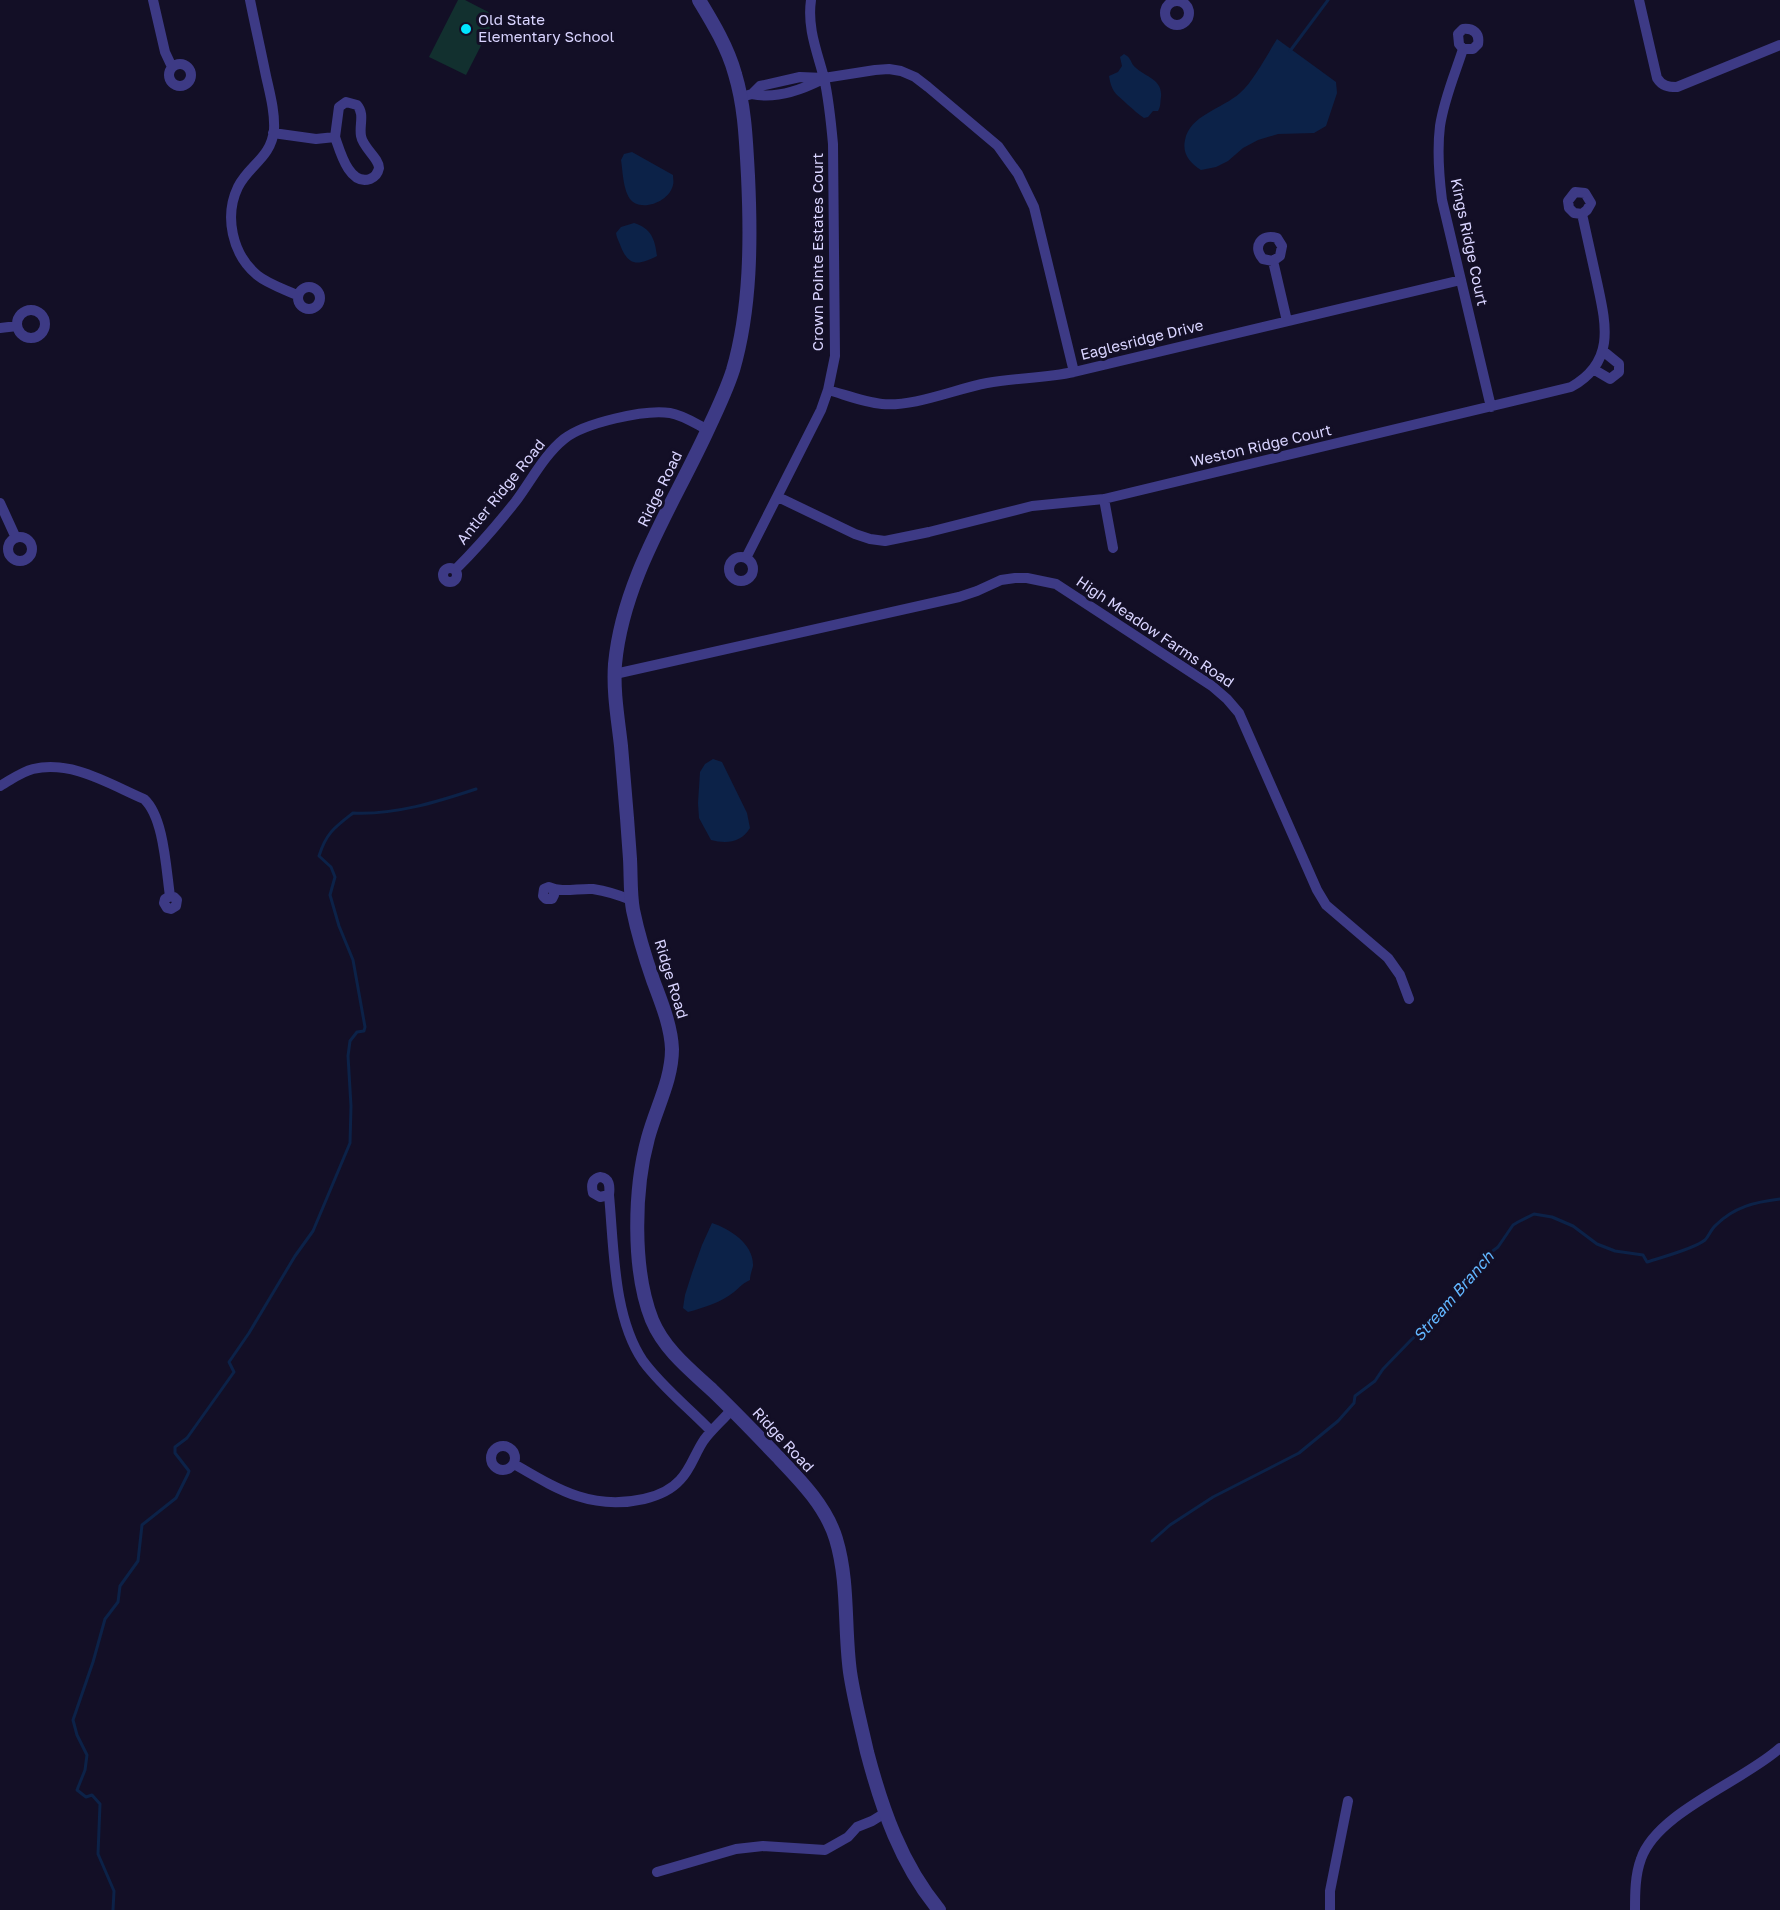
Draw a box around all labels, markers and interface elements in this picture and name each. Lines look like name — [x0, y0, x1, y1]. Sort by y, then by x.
place label: Old State Elementary School — [478, 10, 614, 45]
marker: Old State Elementary School — [459, 22, 473, 36]
street label: Crown Pointe Estates Court — [808, 153, 826, 351]
street label: Kings Ridge Court — [1448, 176, 1492, 307]
street label: Eaglesridge Drive — [1078, 315, 1205, 363]
street label: Weston Ridge Court — [1189, 420, 1333, 470]
street label: Antler Ridge Road — [452, 435, 548, 548]
street label: Ridge Road — [633, 448, 685, 529]
street label: High Meadow Farms Road — [1073, 572, 1238, 691]
street label: Ridge Road — [651, 937, 693, 1020]
water label: Stream Branch — [1408, 1246, 1498, 1345]
street label: Ridge Road — [749, 1403, 818, 1475]

